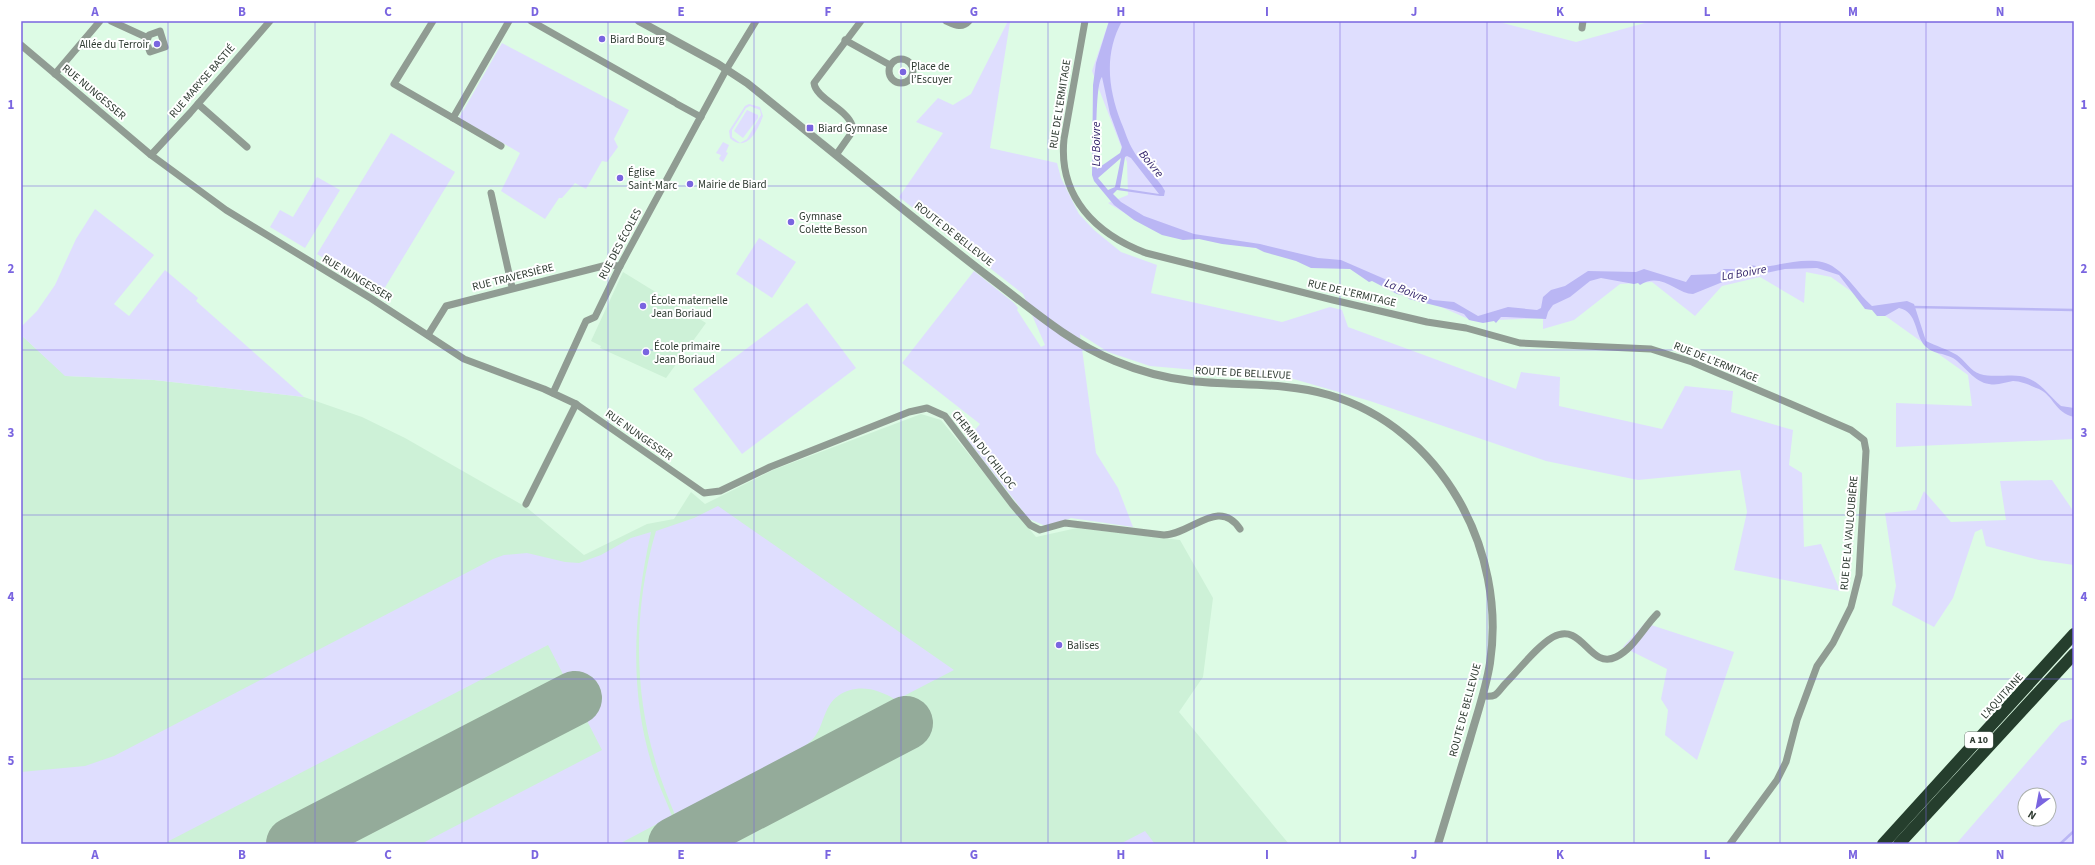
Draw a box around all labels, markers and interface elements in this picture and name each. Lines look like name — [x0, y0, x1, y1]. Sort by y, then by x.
text: A — [90, 3, 99, 21]
text: B — [238, 3, 246, 21]
text: C — [384, 3, 392, 21]
text: D — [531, 3, 539, 21]
text: E — [677, 3, 685, 21]
text: F — [825, 3, 832, 21]
text: G — [970, 3, 978, 21]
text: H — [1117, 3, 1125, 21]
text: I — [1265, 3, 1269, 21]
text: J — [1411, 3, 1417, 21]
text: K — [1556, 3, 1565, 21]
text: L — [1704, 3, 1711, 21]
text: M — [1848, 3, 1858, 21]
text: N — [1996, 3, 2004, 21]
place label: Biard Bourg — [610, 32, 665, 47]
marker: Biard Bourg — [597, 34, 607, 44]
place label: Allée du Terroir — [79, 37, 149, 52]
marker: Allée du Terroir — [152, 39, 162, 49]
street label: RUE MARYSE BASTIÉ — [166, 41, 238, 121]
street label: RUE DE L’ERMITAGE — [1046, 58, 1074, 150]
place label: Place de l’Escuyer — [911, 59, 953, 87]
street label: RUE NUNGESSER — [59, 61, 129, 123]
marker: Place de l’Escuyer — [898, 67, 908, 77]
text: 1 — [8, 96, 15, 114]
text: 1 — [2081, 96, 2088, 114]
place label: Biard Gymnase — [818, 121, 888, 136]
water label: La Boivre — [1088, 121, 1105, 167]
marker: Biard Gymnase — [805, 123, 815, 133]
water label: Boivre — [1135, 147, 1167, 182]
place label: Église Saint-Marc — [628, 165, 677, 193]
marker: Église Saint-Marc — [615, 173, 625, 183]
place label: Mairie de Biard — [698, 177, 767, 192]
marker: Mairie de Biard — [685, 179, 695, 189]
street label: ROUTE DE BELLEVUE — [911, 198, 997, 270]
street label: RUE DES ÉCOLES — [595, 206, 645, 282]
place label: Gymnase Colette Besson — [799, 209, 867, 237]
marker: Gymnase Colette Besson — [786, 217, 796, 227]
street label: RUE NUNGESSER — [319, 251, 395, 305]
text: 2 — [8, 260, 15, 278]
street label: RUE TRAVERSIÈRE — [471, 260, 556, 294]
text: 2 — [2081, 260, 2088, 278]
water label: La Boivre — [1720, 261, 1768, 285]
water label: La Boivre — [1382, 275, 1430, 307]
street label: RUE DE L’ERMITAGE — [1306, 276, 1398, 310]
place label: École maternelle Jean Boriaud — [651, 293, 728, 321]
marker: École maternelle Jean Boriaud — [638, 301, 648, 311]
street label: RUE DE L’ERMITAGE — [1671, 338, 1761, 386]
place label: École primaire Jean Boriaud — [654, 339, 721, 367]
marker: École primaire Jean Boriaud — [641, 347, 651, 357]
street label: ROUTE DE BELLEVUE — [1194, 363, 1292, 383]
street label: RUE NUNGESSER — [602, 406, 676, 464]
street label: CHEMIN DU CHILLOC — [949, 408, 1019, 492]
text: 3 — [8, 424, 15, 442]
text: 3 — [2081, 424, 2088, 442]
street label: RUE DE LA VAULOUBIÈRE — [1837, 475, 1861, 591]
text: 4 — [8, 588, 15, 606]
text: 4 — [2081, 588, 2088, 606]
place label: Balises — [1067, 638, 1100, 653]
marker: Balises — [1054, 640, 1064, 650]
street label: ROUTE DE BELLEVUE — [1445, 661, 1485, 759]
street label: L'AQUITAINE — [1977, 670, 2027, 722]
road number: A 10 — [1965, 732, 1993, 748]
text: 5 — [8, 752, 15, 770]
text: 5 — [2081, 752, 2088, 770]
north arrow — [2017, 787, 2057, 827]
text: N — [2025, 807, 2039, 823]
text: A — [90, 846, 99, 864]
text: B — [238, 846, 246, 864]
text: C — [384, 846, 392, 864]
text: D — [531, 846, 539, 864]
text: E — [677, 846, 685, 864]
text: F — [825, 846, 832, 864]
text: G — [970, 846, 978, 864]
text: H — [1117, 846, 1125, 864]
text: I — [1265, 846, 1269, 864]
text: J — [1411, 846, 1417, 864]
text: K — [1556, 846, 1565, 864]
text: L — [1704, 846, 1711, 864]
text: M — [1848, 846, 1858, 864]
text: N — [1996, 846, 2004, 864]

